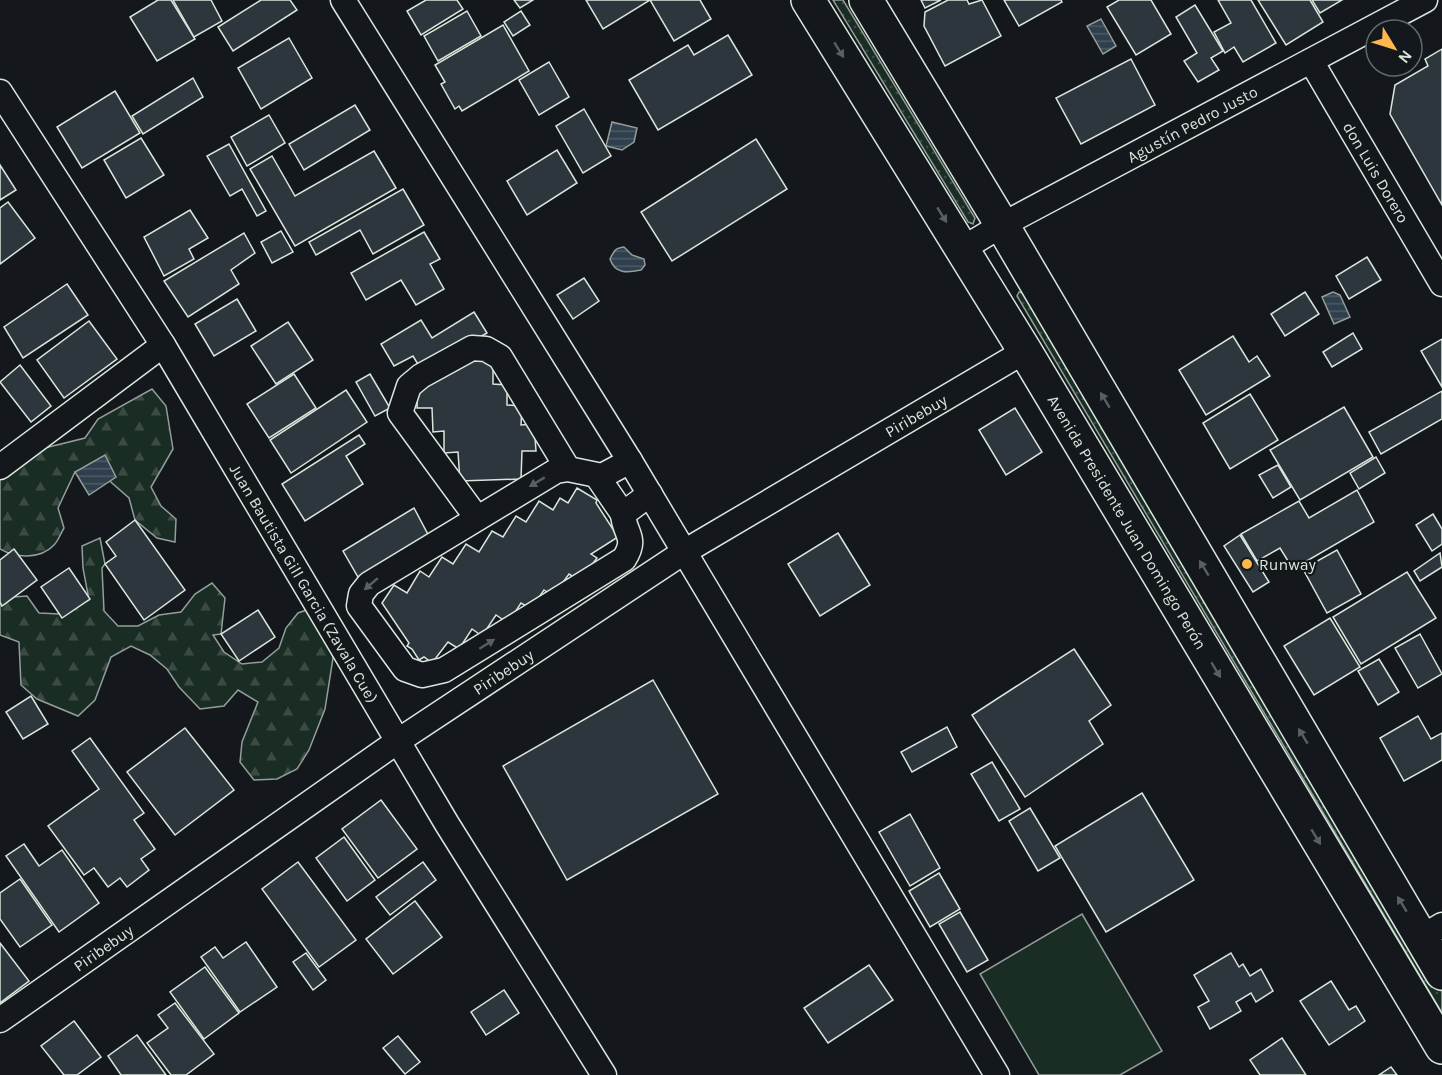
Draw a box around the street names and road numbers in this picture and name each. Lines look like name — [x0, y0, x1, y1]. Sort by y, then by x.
street label: Agustín Pedro Justo — [1124, 82, 1261, 167]
street label: don Luis Dorero — [1339, 119, 1413, 226]
street label: Piribebuy — [882, 390, 951, 441]
street label: Avenida Presidente Juan Domingo Perón — [1044, 392, 1211, 653]
street label: Juan Bautista Gill Garcia (Zavala Cue) — [226, 461, 382, 707]
street label: Piribebuy — [470, 645, 538, 699]
street label: Piribebuy — [70, 920, 137, 976]

